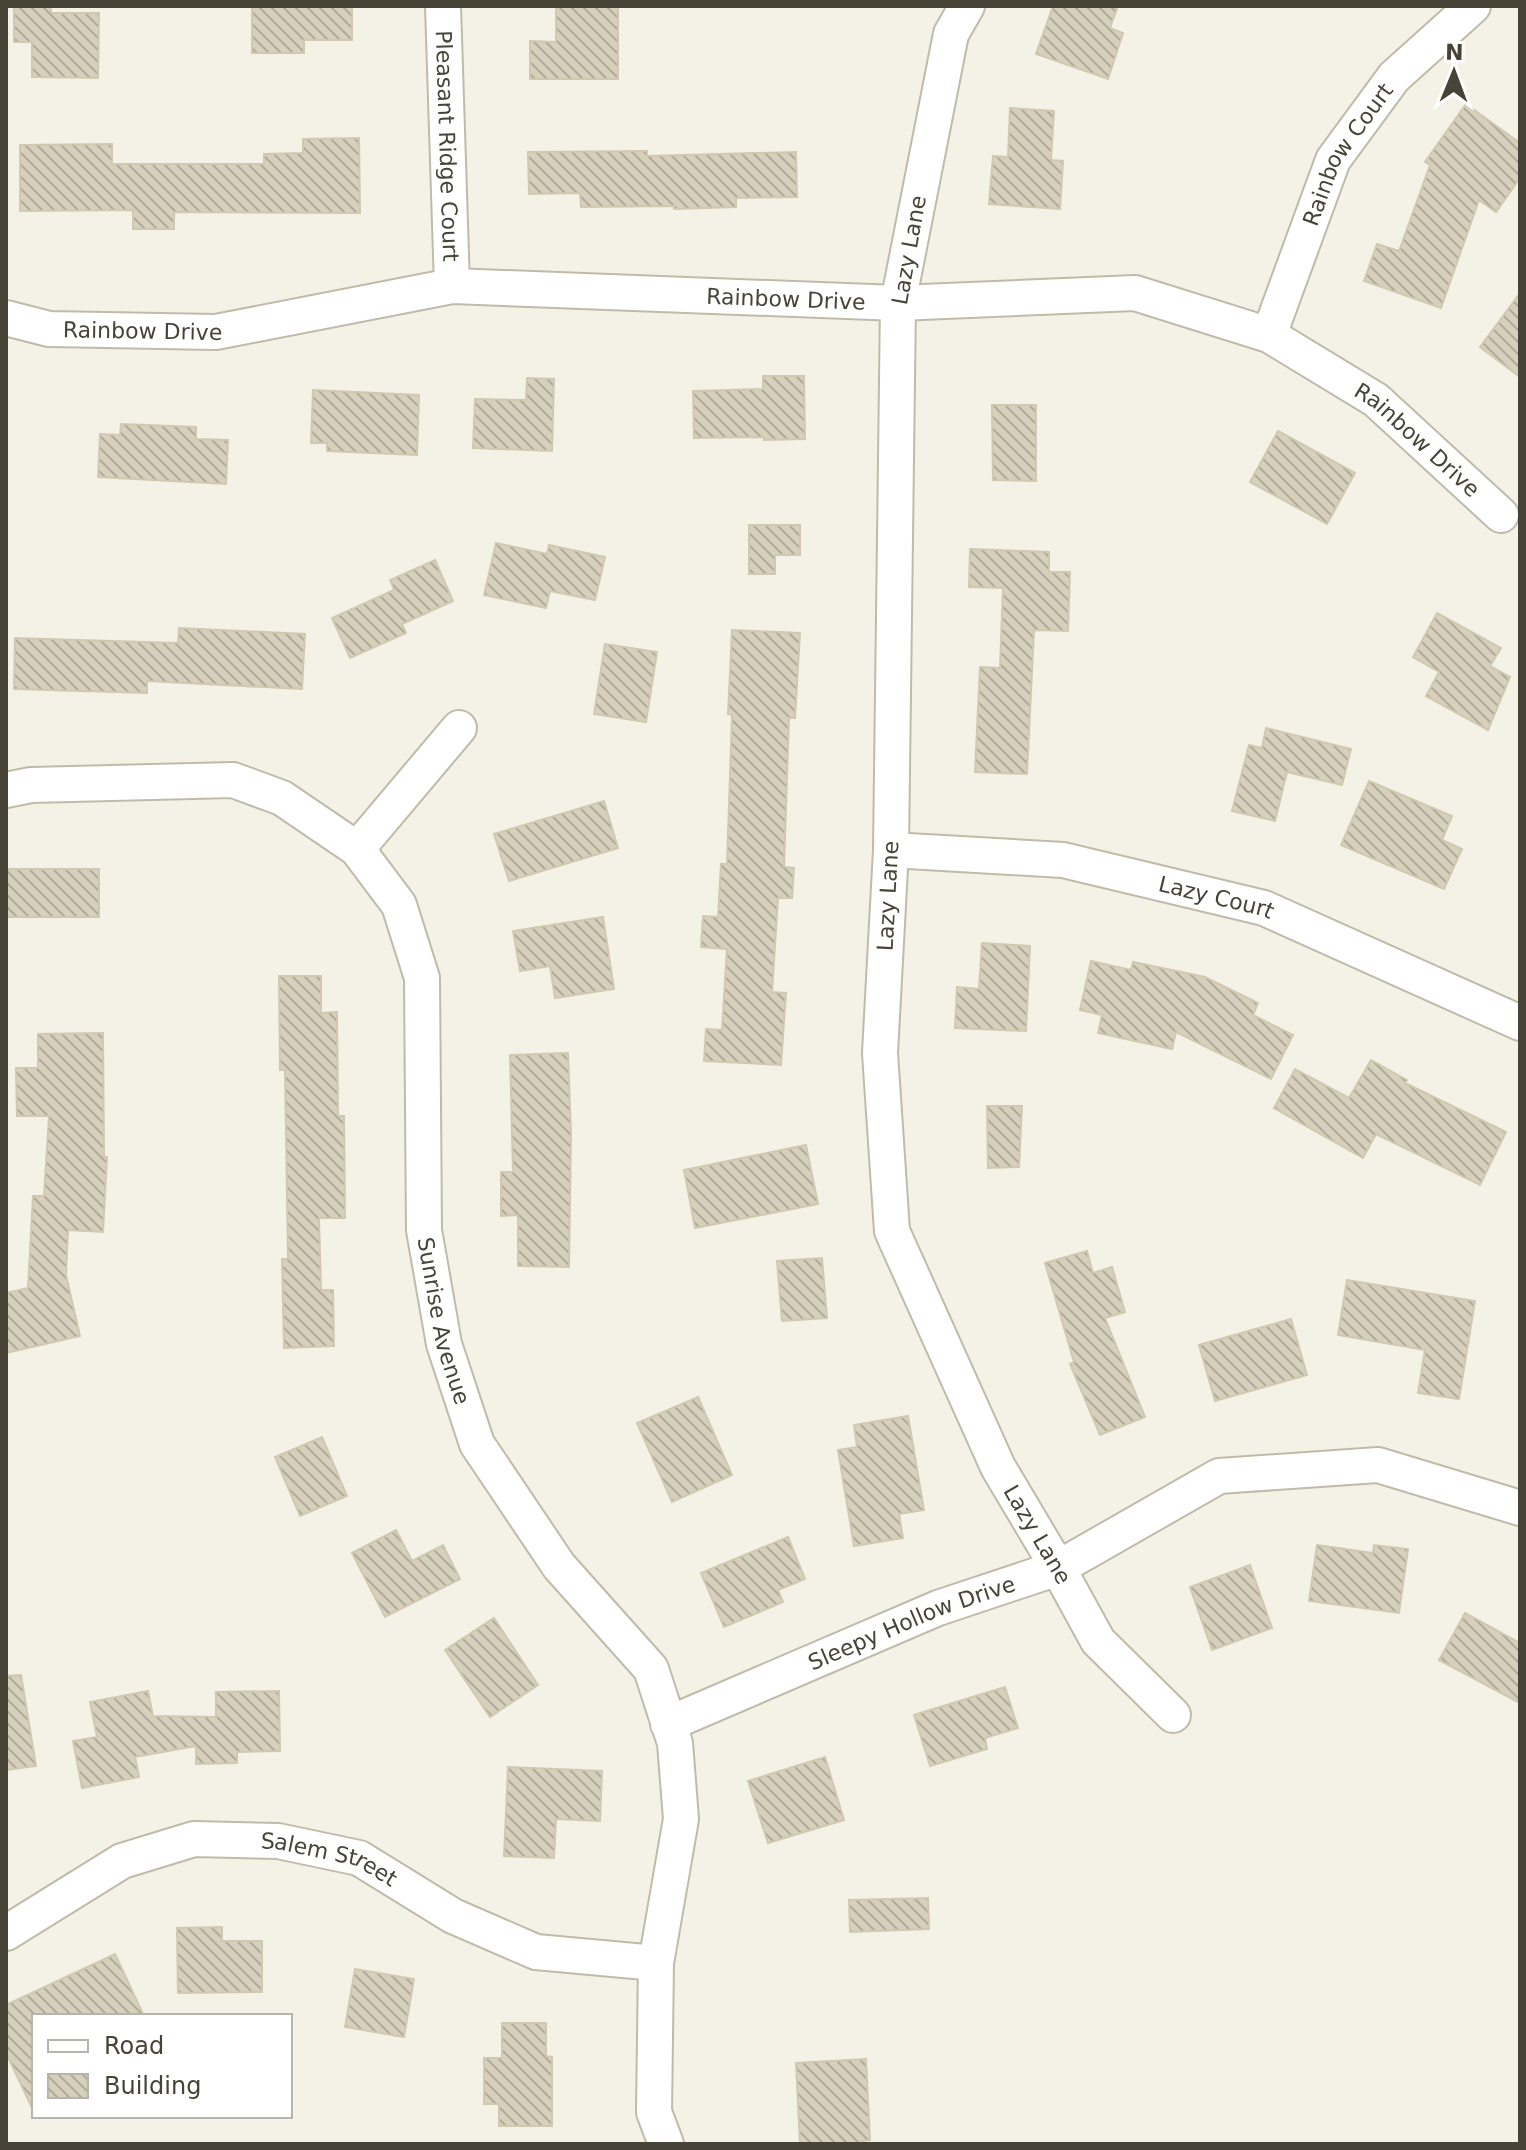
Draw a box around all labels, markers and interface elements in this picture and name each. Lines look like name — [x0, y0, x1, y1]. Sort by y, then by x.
street label: Pleasant Ridge Court — [431, 30, 464, 262]
north arrow — [1414, 32, 1494, 112]
text: N — [1445, 40, 1464, 65]
street label: Rainbow Court — [1298, 78, 1398, 229]
street label: Lazy Lane — [887, 193, 931, 307]
street label: Rainbow Drive — [706, 283, 866, 314]
street label: Rainbow Drive — [63, 317, 223, 345]
street label: Rainbow Drive — [1350, 377, 1485, 502]
street label: Lazy Lane — [873, 840, 903, 952]
street label: Lazy Court — [1156, 871, 1279, 924]
street label: Sunrise Avenue — [413, 1235, 476, 1407]
street label: Lazy Lane — [999, 1480, 1077, 1588]
street label: Sleepy Hollow Drive — [804, 1571, 1018, 1675]
street label: Salem Street — [261, 1828, 402, 1891]
legend — [32, 2014, 292, 2118]
text: Road — [104, 2032, 164, 2060]
text: Building — [104, 2072, 201, 2100]

